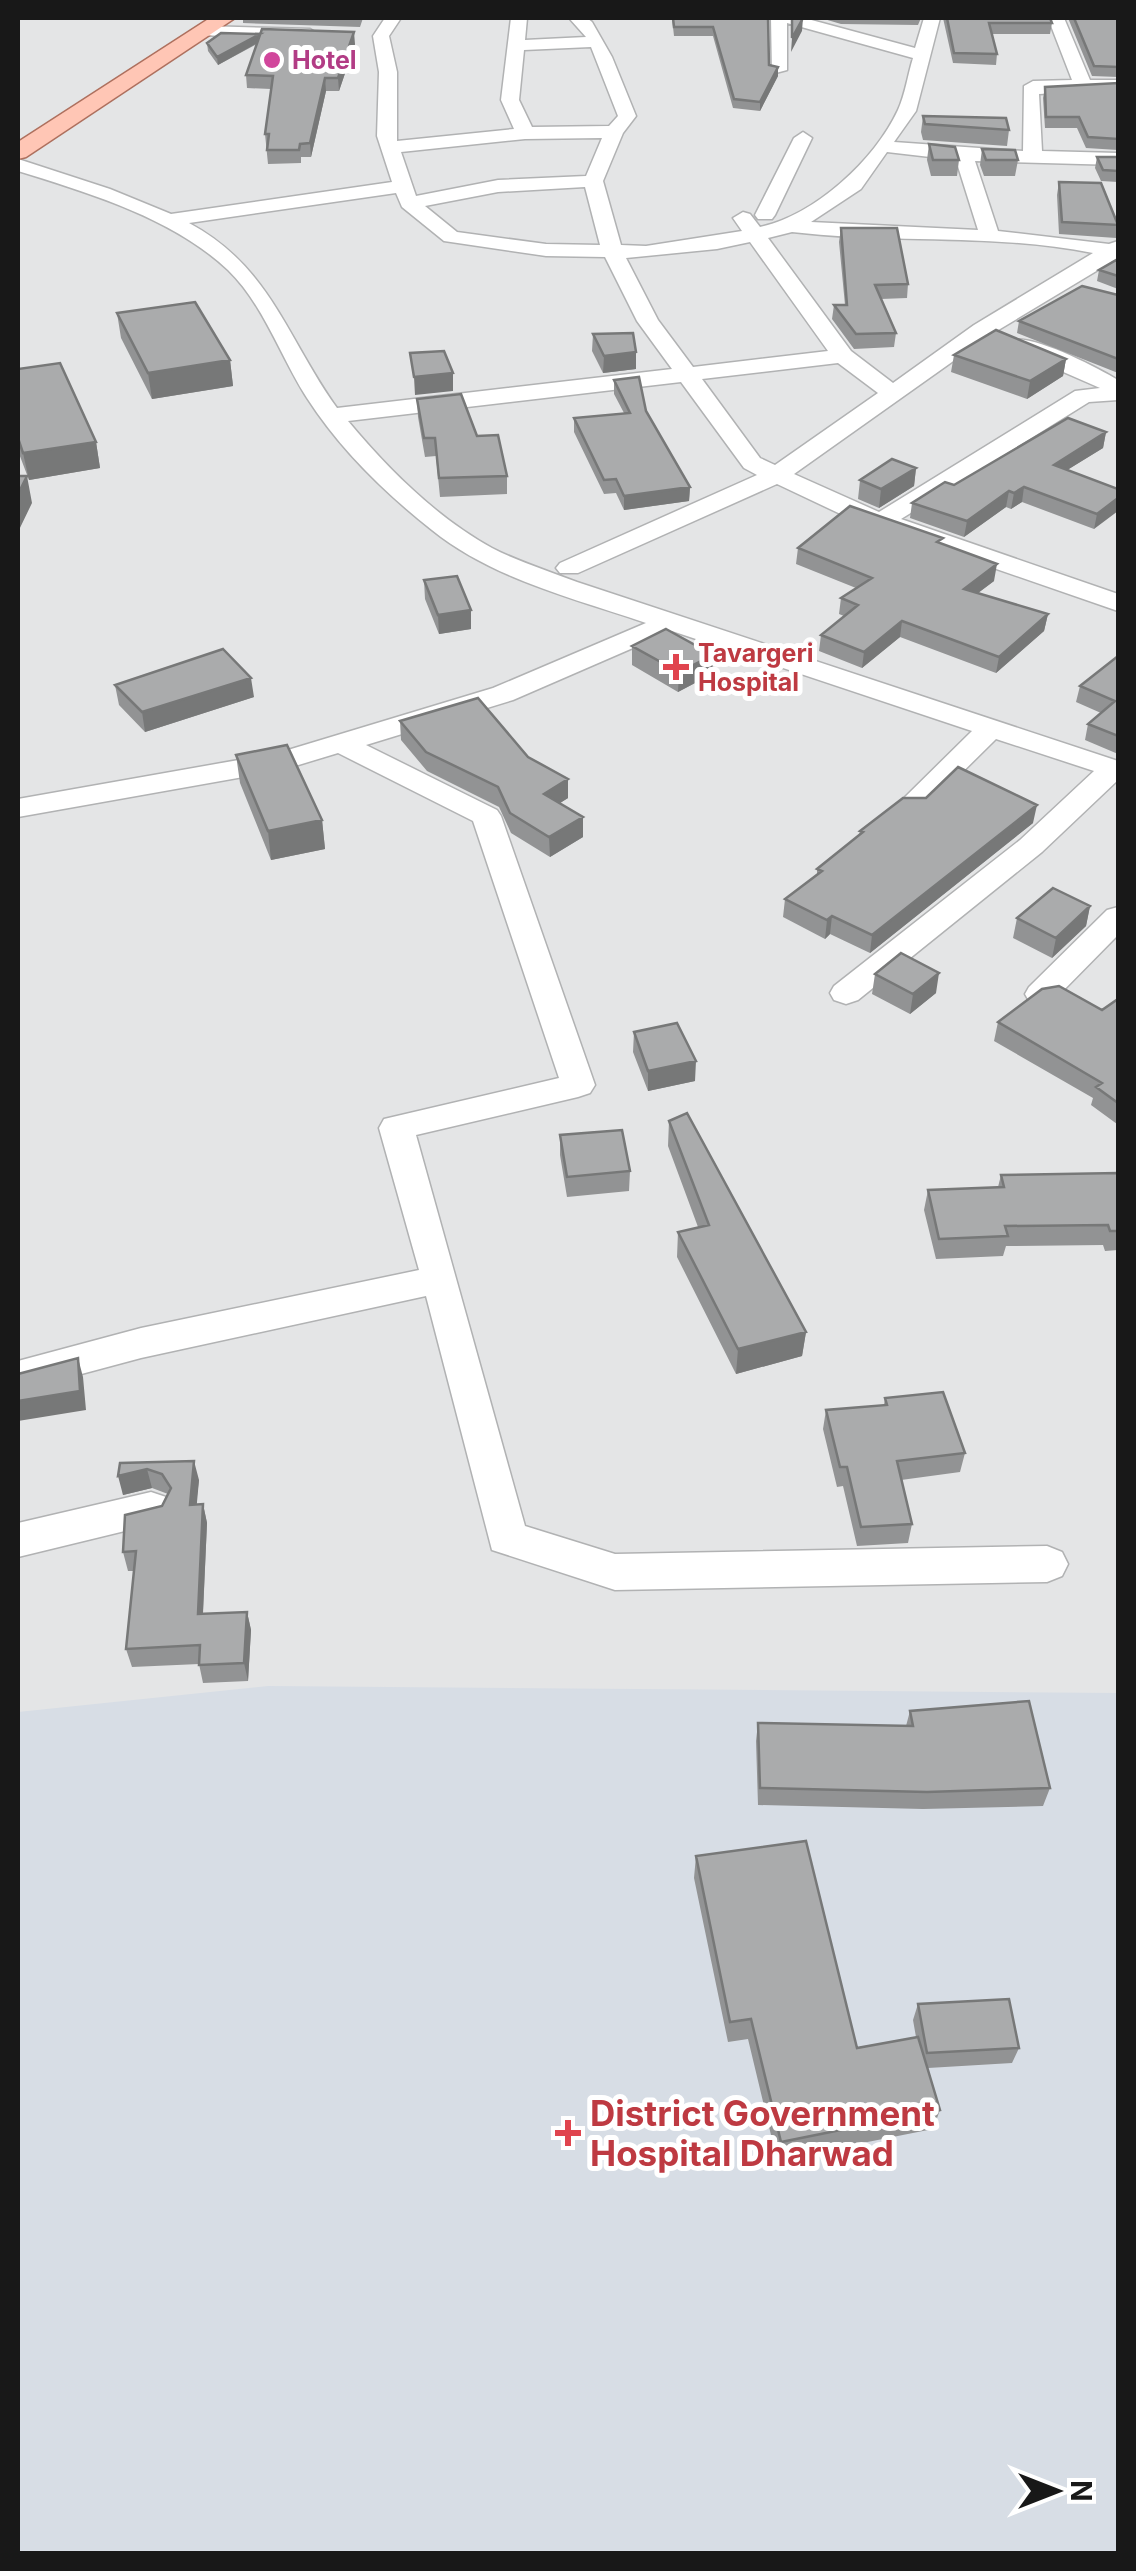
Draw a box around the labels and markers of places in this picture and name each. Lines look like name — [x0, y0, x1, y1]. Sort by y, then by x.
place label: Hotel — [292, 45, 357, 75]
marker: Hotel — [261, 49, 283, 71]
place label: Tavargeri Hospital — [698, 638, 814, 697]
marker: Tavargeri Hospital — [663, 654, 689, 680]
place label: District Government Hospital Dharwad — [590, 2092, 935, 2174]
marker: District Government Hospital Dharwad — [555, 2120, 581, 2146]

